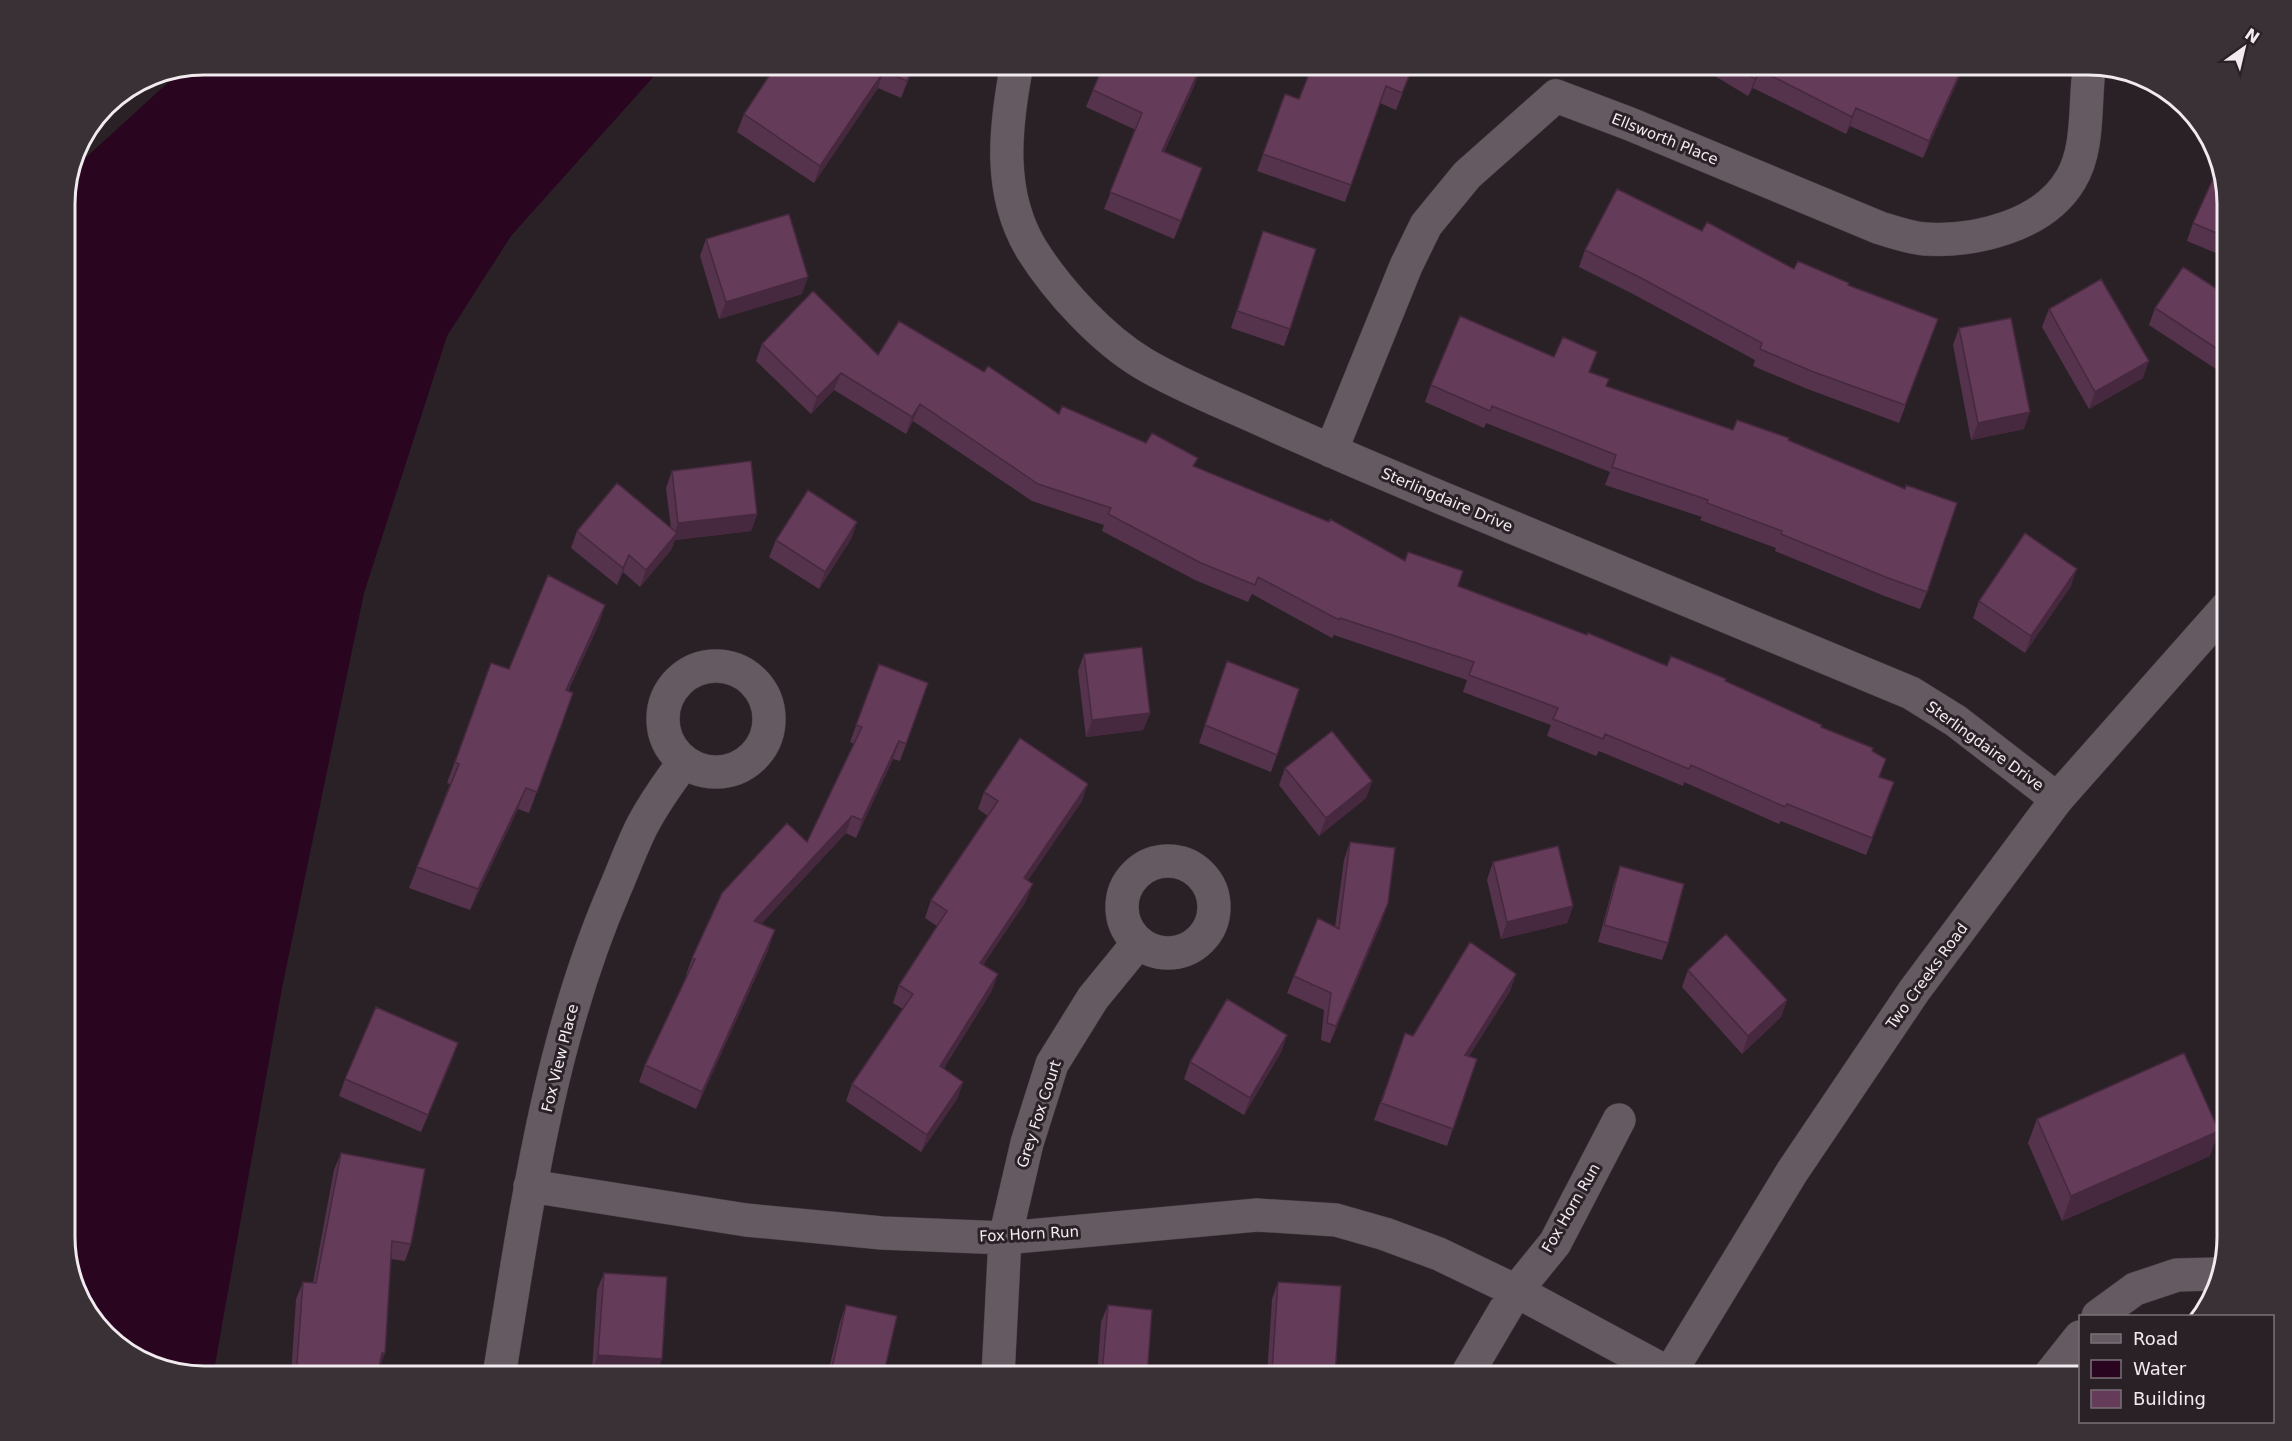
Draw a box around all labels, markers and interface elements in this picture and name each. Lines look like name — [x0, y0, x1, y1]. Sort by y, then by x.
north arrow — [2214, 18, 2274, 78]
text: N — [2241, 24, 2263, 48]
street label: Ellsworth Place — [1609, 109, 1721, 169]
street label: Sterlingdaire Drive — [1379, 464, 1515, 536]
street label: Sterlingdaire Drive — [1923, 697, 2047, 795]
street label: Two Creeks Road — [1882, 920, 1971, 1033]
street label: Fox View Place — [538, 1002, 582, 1114]
street label: Grey Fox Court — [1013, 1058, 1065, 1170]
street label: Fox Horn Run — [1538, 1160, 1604, 1256]
street label: Fox Horn Run — [979, 1222, 1079, 1246]
legend — [2079, 1315, 2274, 1423]
text: Road — [2133, 1328, 2178, 1349]
text: Water — [2133, 1358, 2187, 1379]
text: Building — [2133, 1388, 2206, 1409]

